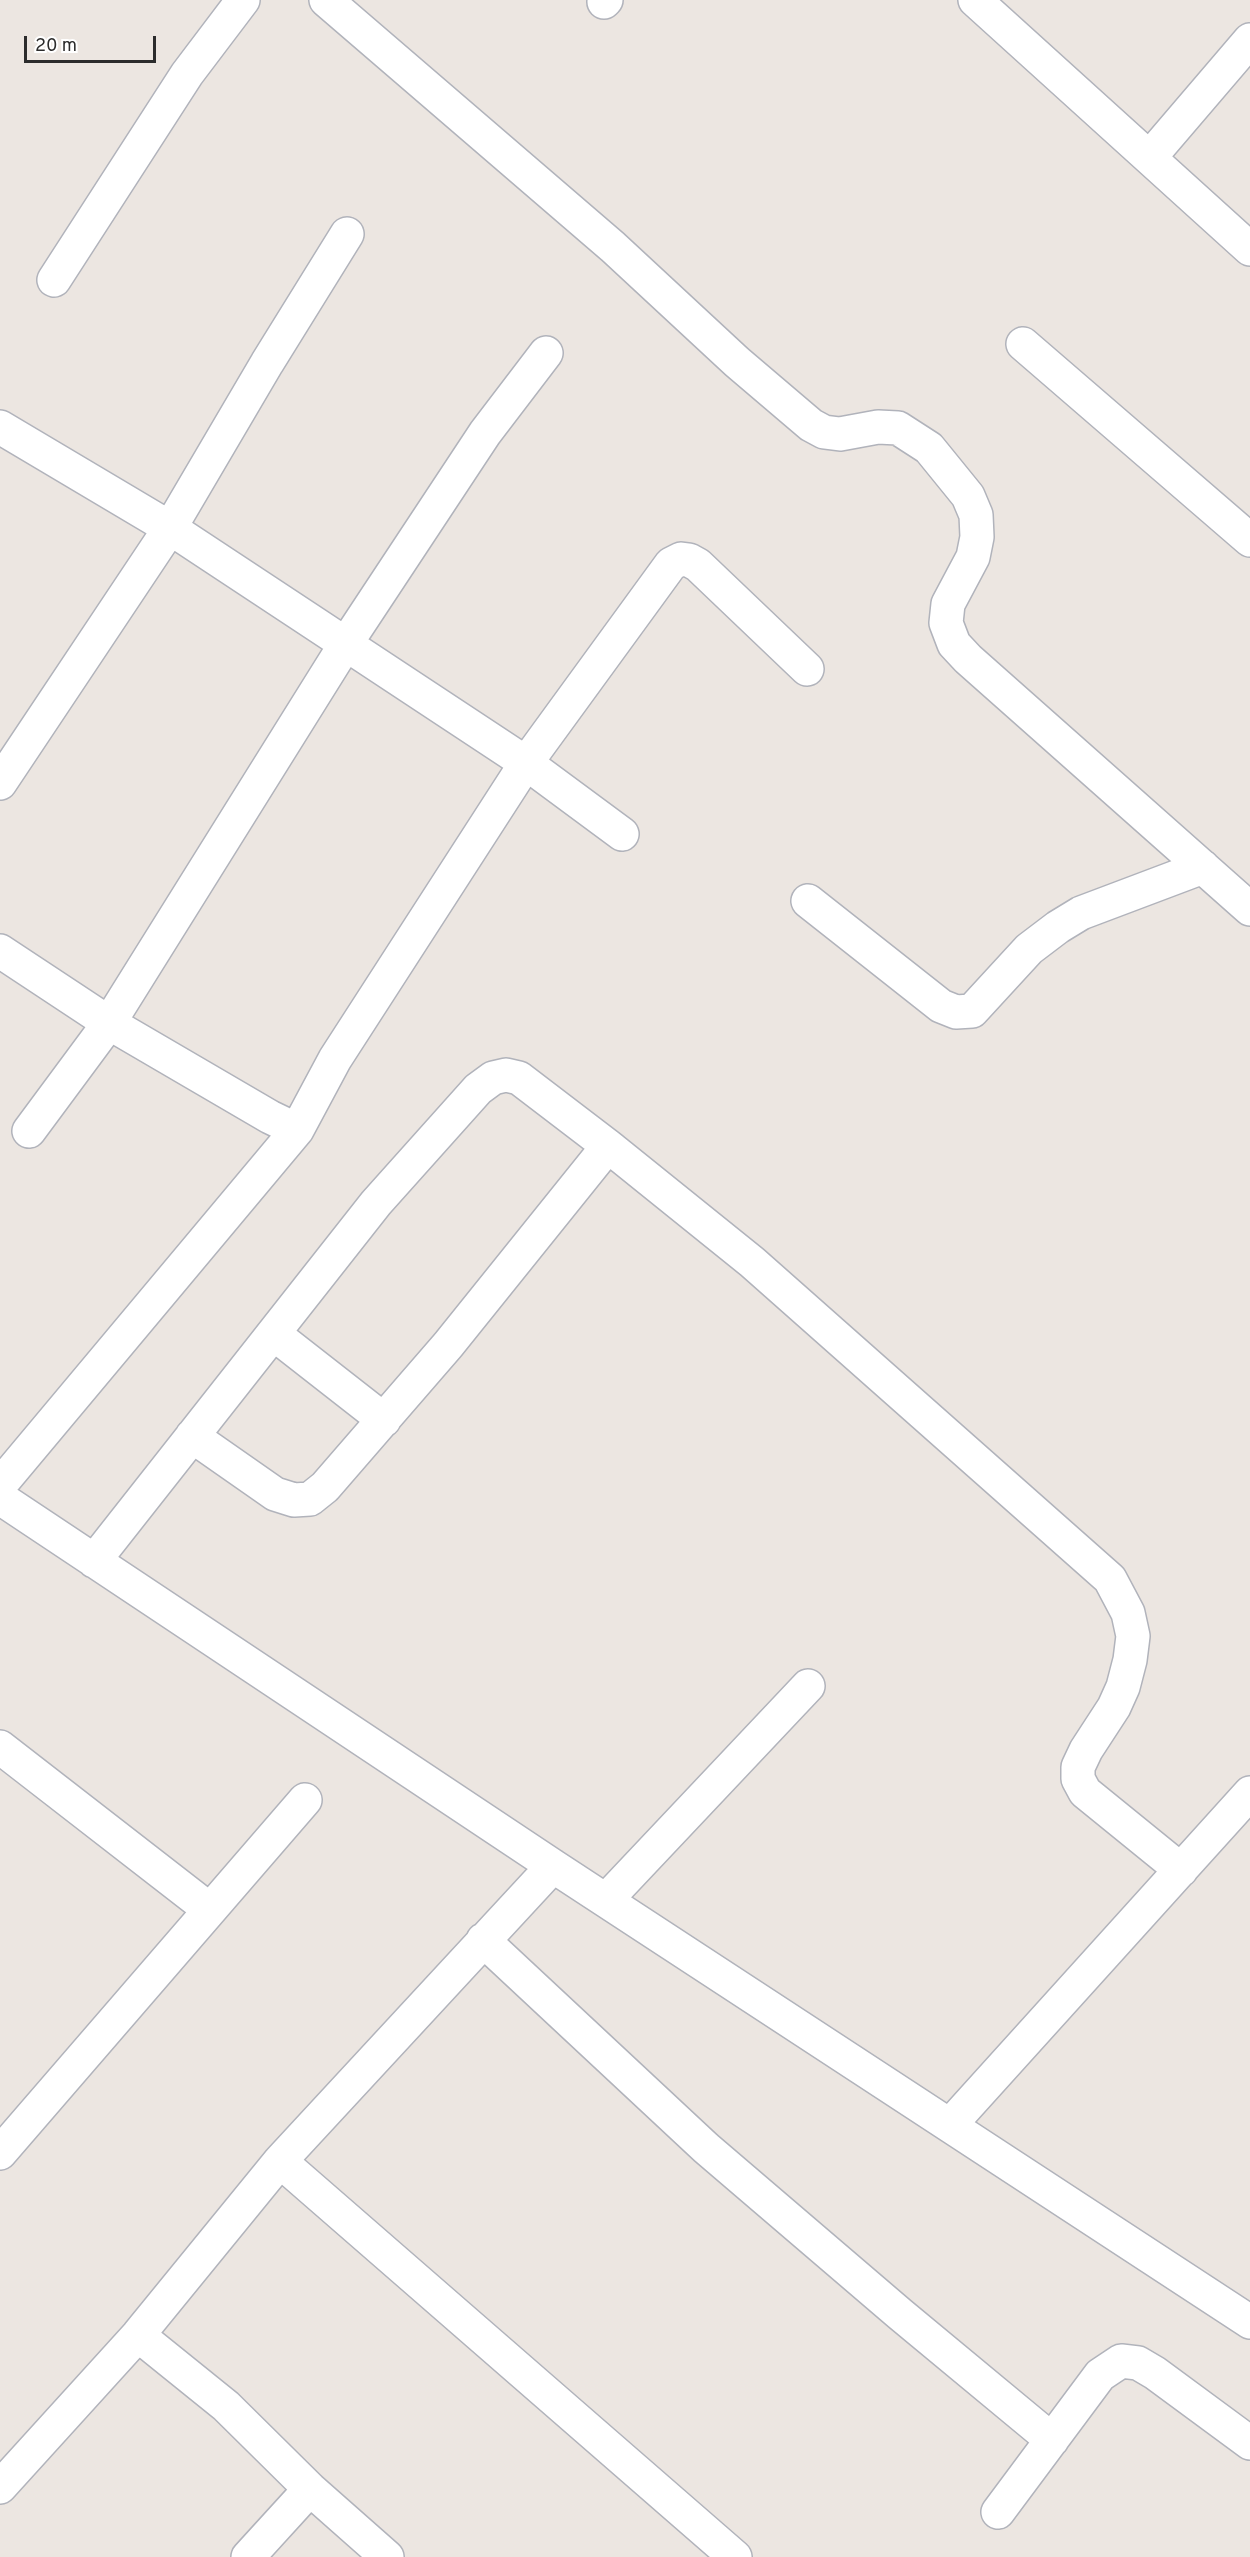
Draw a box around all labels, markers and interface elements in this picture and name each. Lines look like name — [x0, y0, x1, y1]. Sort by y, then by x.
scale bar — [27, 24, 159, 62]
text: 20 m — [35, 35, 77, 58]

